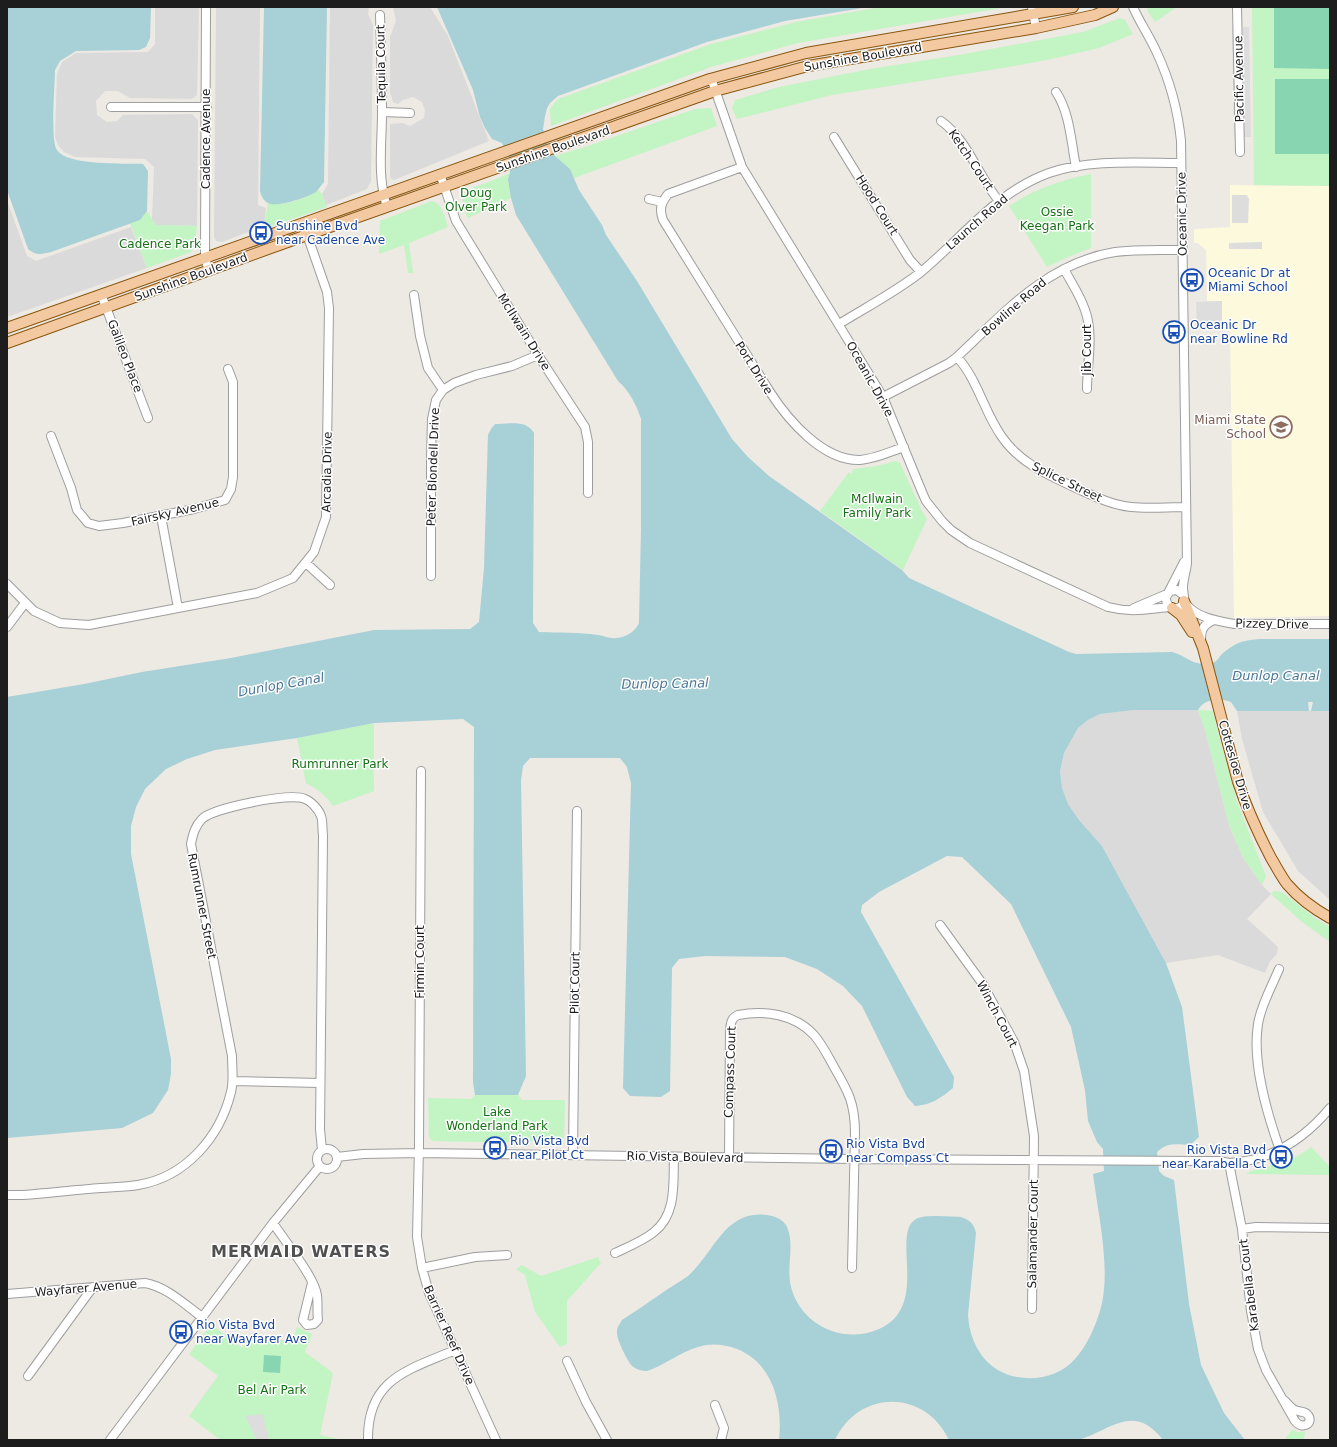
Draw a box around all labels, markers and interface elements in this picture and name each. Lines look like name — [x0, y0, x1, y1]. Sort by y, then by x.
street label: Tequila Court — [373, 24, 389, 104]
street label: Pacific Avenue — [1231, 36, 1247, 122]
street label: Sunshine Boulevard — [803, 40, 923, 74]
street label: Cadence Avenue — [199, 89, 213, 189]
street label: Sunshine Boulevard — [494, 123, 612, 175]
street label: Ketch Court — [946, 127, 997, 193]
street label: Hood Court — [853, 172, 901, 238]
street label: Oceanic Drive — [1174, 172, 1190, 256]
park label: Doug Olver Park — [445, 186, 507, 214]
street label: Launch Road — [943, 191, 1011, 253]
park label: Ossie Keegan Park — [1020, 205, 1094, 233]
place label: Sunshine Bvd near Cadence Ave — [276, 219, 385, 247]
bus stop icon: Sunshine Bvd near Cadence Ave — [248, 220, 274, 246]
park label: Cadence Park — [119, 237, 201, 251]
street label: Sunshine Boulevard — [132, 250, 250, 304]
place label: Oceanic Dr at Miami School — [1208, 266, 1290, 294]
bus stop icon: Oceanic Dr at Miami School — [1179, 267, 1205, 293]
street label: Bowline Road — [979, 275, 1049, 339]
street label: McIIwain Drive — [495, 291, 553, 373]
street label: Galileo Place — [105, 317, 145, 395]
place label: Oceanic Dr near Bowline Rd — [1190, 318, 1288, 346]
bus stop icon: Oceanic Dr near Bowline Rd — [1161, 319, 1187, 345]
street label: Jib Court — [1080, 324, 1094, 377]
street label: Port Drive — [732, 339, 776, 397]
street label: Oceanic Drive — [843, 339, 897, 419]
street label: Peter Blondell Drive — [424, 407, 442, 527]
place label: Miami State School — [1194, 413, 1266, 441]
school or university icon: Miami State School — [1268, 414, 1294, 440]
street label: Arcadia Drive — [319, 431, 335, 513]
street label: Splice Street — [1030, 459, 1105, 505]
park label: McIlwain Family Park — [843, 492, 911, 520]
street label: Fairsky Avenue — [130, 495, 220, 529]
street label: Pizzey Drive — [1235, 616, 1309, 632]
water label: Dunlop Canal — [1232, 668, 1320, 683]
water label: Dunlop Canal — [237, 669, 326, 699]
water label: Dunlop Canal — [621, 675, 709, 692]
street label: Cottesloe Drive — [1216, 719, 1254, 811]
park label: Rumrunner Park — [292, 757, 388, 771]
street label: Rumrunner Street — [185, 852, 219, 960]
street label: Firmin Court — [413, 925, 427, 999]
street label: Pilot Court — [567, 951, 583, 1014]
street label: Winch Court — [974, 978, 1021, 1050]
street label: Compass Court — [721, 1026, 739, 1118]
park label: Lake Wonderland Park — [446, 1105, 548, 1133]
place label: Rio Vista Bvd near Pilot Ct — [510, 1134, 589, 1162]
bus stop icon: Rio Vista Bvd near Pilot Ct — [482, 1135, 508, 1161]
place label: Rio Vista Bvd near Compass Ct — [846, 1137, 949, 1165]
bus stop icon: Rio Vista Bvd near Compass Ct — [818, 1138, 844, 1164]
place label: Rio Vista Bvd near Karabella Ct — [1162, 1143, 1266, 1171]
bus stop icon: Rio Vista Bvd near Karabella Ct — [1268, 1144, 1294, 1170]
street label: Rio Vista Boulevard — [626, 1149, 744, 1165]
street label: Salamander Court — [1025, 1179, 1041, 1289]
street label: Karabella Court — [1236, 1238, 1262, 1332]
district label: MERMAID WATERS — [211, 1242, 391, 1261]
street label: Wayfarer Avenue — [34, 1277, 138, 1299]
street label: Barrier Reef Drive — [421, 1283, 477, 1387]
place label: Rio Vista Bvd near Wayfarer Ave — [196, 1318, 307, 1346]
bus stop icon: Rio Vista Bvd near Wayfarer Ave — [168, 1319, 194, 1345]
park label: Bel Air Park — [238, 1383, 307, 1397]

